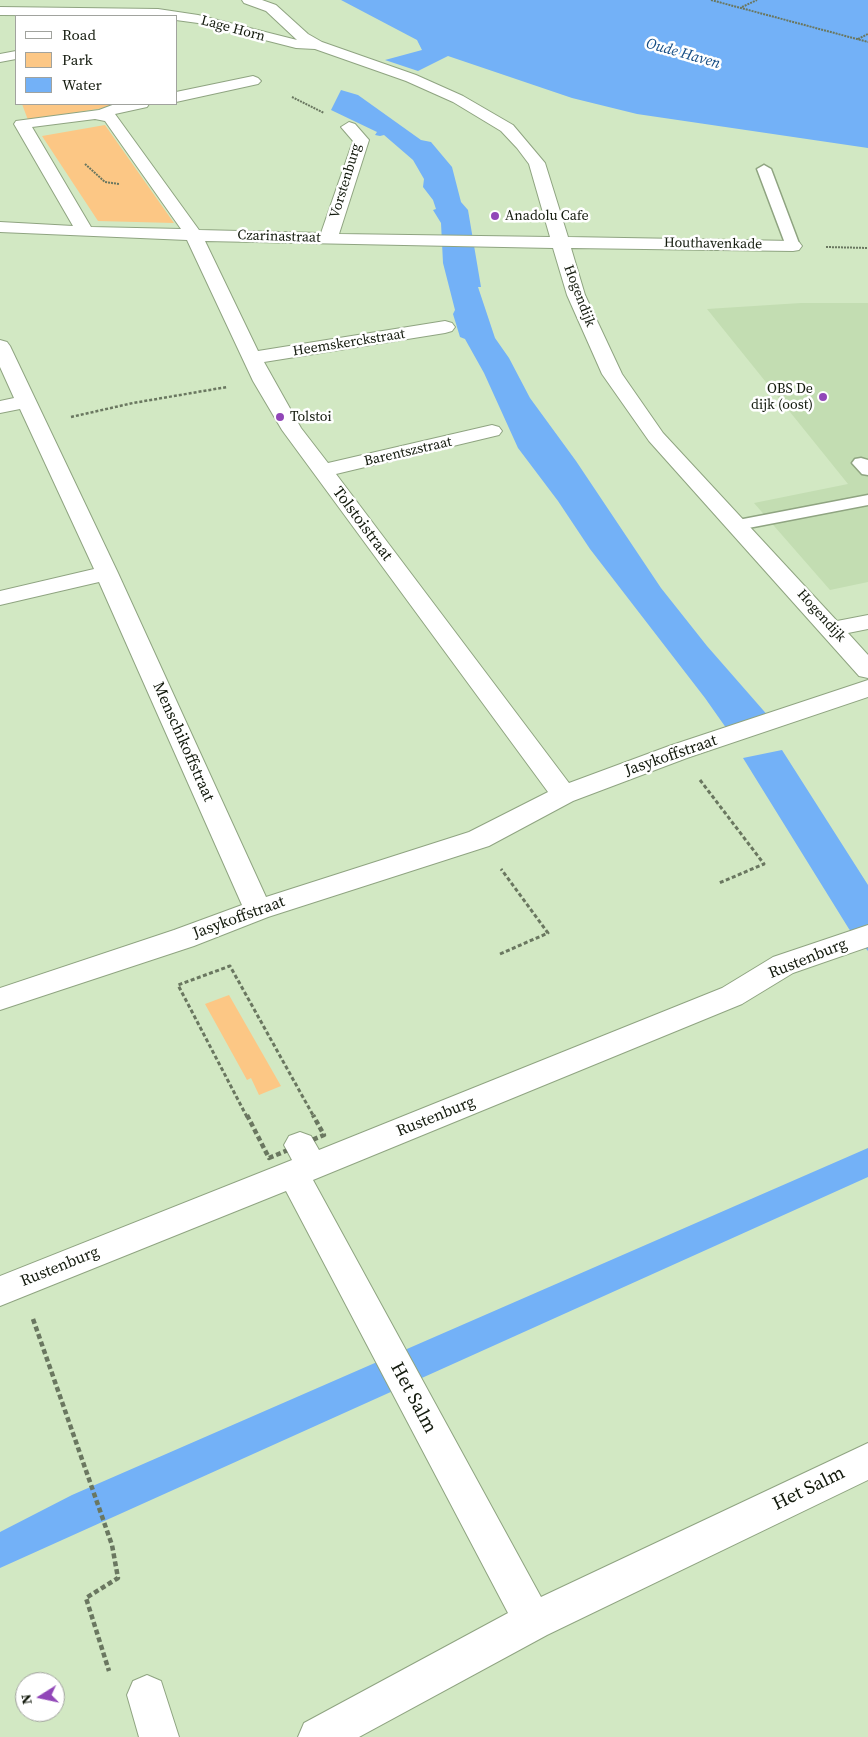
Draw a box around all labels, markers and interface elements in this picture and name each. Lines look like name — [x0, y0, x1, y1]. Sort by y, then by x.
street label: Lage Horn — [199, 12, 267, 46]
legend — [15, 15, 178, 105]
text: Road — [62, 24, 96, 45]
water label: Oude Haven — [644, 35, 722, 73]
text: Park — [62, 49, 93, 70]
text: Water — [62, 74, 102, 95]
street label: Vorstenburg — [327, 142, 365, 220]
place label: Anadolu Cafe — [505, 208, 589, 224]
marker: Anadolu Cafe — [489, 210, 501, 222]
street label: Czarinastraat — [237, 227, 321, 247]
street label: Houthavenkade — [664, 235, 762, 253]
street label: Hogendijk — [560, 263, 598, 329]
street label: Heemskerckstraat — [292, 326, 406, 360]
place label: OBS De dijk (oost) — [751, 381, 813, 414]
marker: OBS De dijk (oost) — [817, 391, 829, 403]
place label: Tolstoi — [290, 409, 332, 425]
marker: Tolstoi — [274, 411, 286, 423]
street label: Barentszstraat — [363, 434, 453, 470]
street label: Tolstoistraat — [328, 483, 396, 565]
street label: Hogendijk — [793, 586, 849, 646]
street label: Menschikoffstraat — [148, 679, 218, 805]
street label: Jasykoffstraat — [622, 731, 720, 781]
street label: Jasykoffstraat — [190, 892, 288, 944]
street label: Rustenburg — [766, 935, 850, 983]
street label: Rustenburg — [394, 1093, 478, 1141]
street label: Rustenburg — [18, 1243, 102, 1291]
street label: Het Salm — [385, 1359, 441, 1437]
street label: Het Salm — [769, 1462, 849, 1516]
north arrow — [15, 1672, 65, 1722]
text: N — [15, 1693, 37, 1706]

